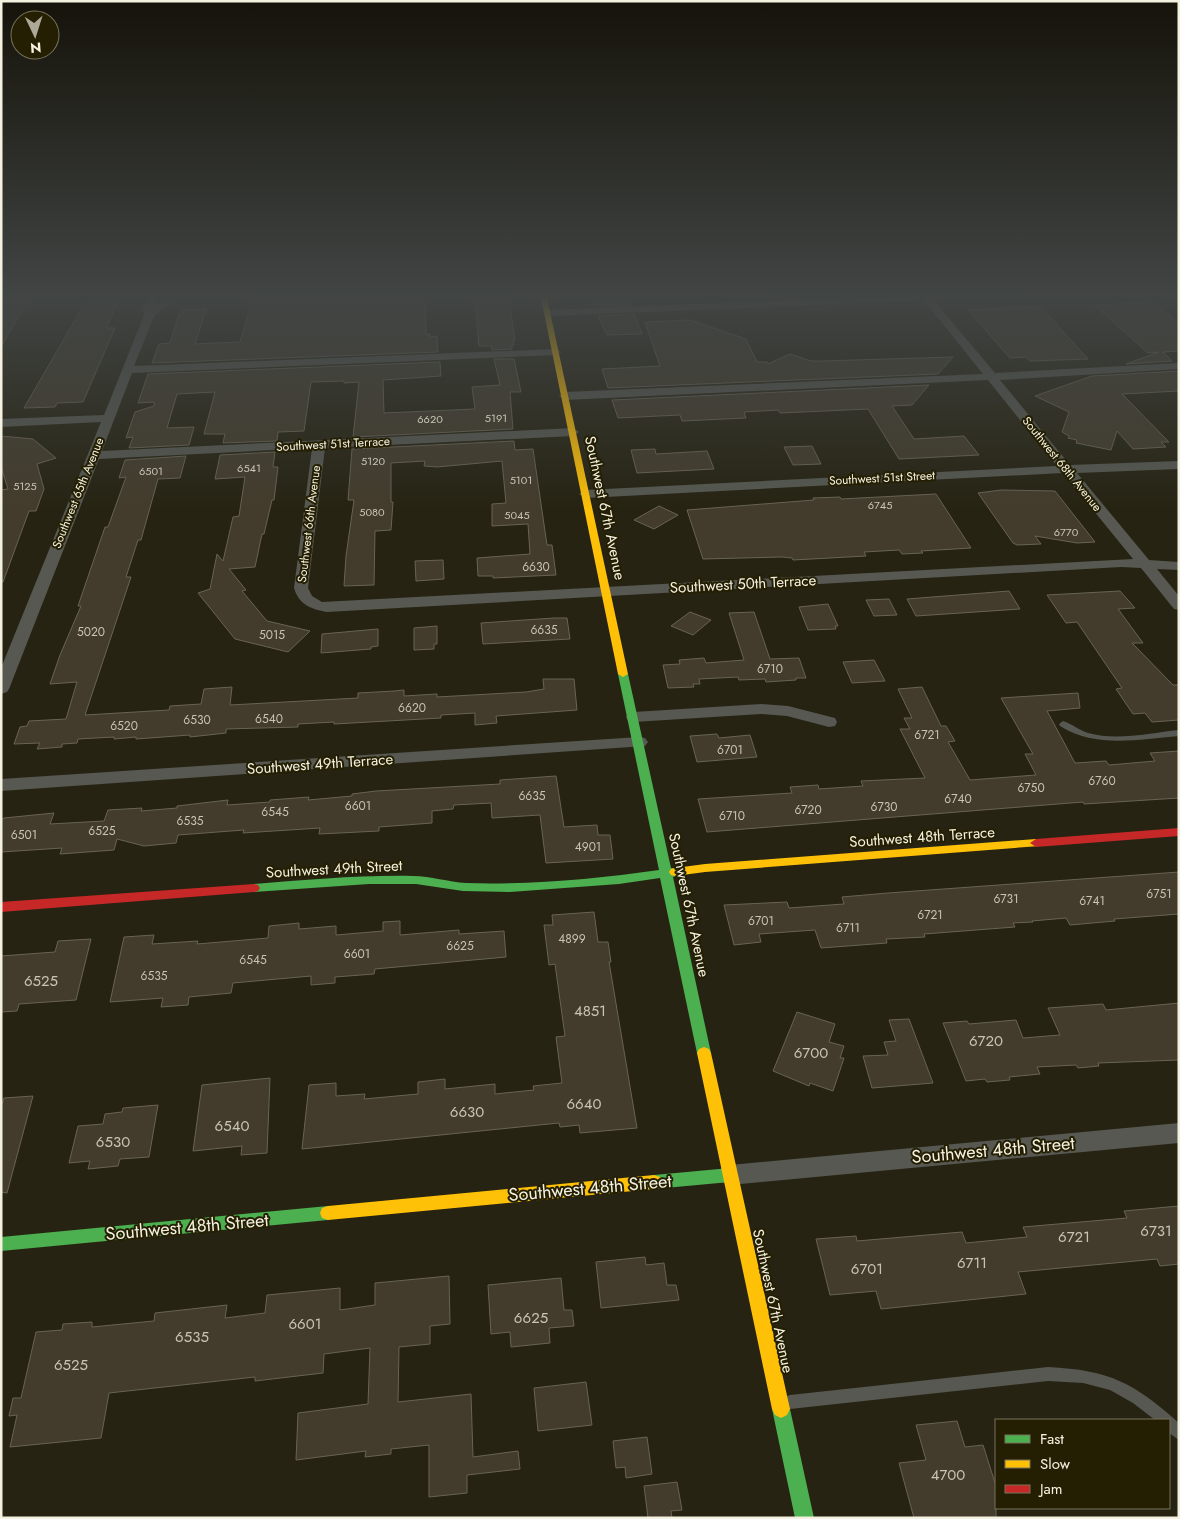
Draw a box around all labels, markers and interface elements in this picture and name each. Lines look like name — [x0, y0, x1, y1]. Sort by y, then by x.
north arrow — [10, 10, 60, 60]
text: N — [30, 38, 42, 58]
house number: 5191 — [485, 410, 507, 426]
house number: 6620 — [417, 411, 443, 427]
street label: Southwest 68th Avenue — [1018, 413, 1106, 515]
street label: Southwest 51st Terrace — [276, 432, 390, 456]
street label: Southwest 67th Avenue — [579, 434, 631, 582]
street label: Southwest 65th Avenue — [48, 435, 108, 551]
house number: 5120 — [361, 453, 385, 469]
house number: 6541 — [237, 460, 261, 476]
house number: 6501 — [139, 463, 163, 479]
street label: Southwest 66th Avenue — [293, 464, 325, 584]
street label: Southwest 51st Street — [829, 466, 936, 490]
house number: 5101 — [510, 472, 532, 488]
house number: 5125 — [13, 478, 37, 494]
house number: 6745 — [868, 497, 892, 513]
house number: 5080 — [359, 504, 385, 520]
house number: 5045 — [504, 507, 530, 523]
house number: 6770 — [1054, 524, 1079, 540]
house number: 6630 — [522, 558, 550, 576]
street label: Southwest 50th Terrace — [669, 569, 817, 599]
house number: 6635 — [530, 621, 558, 639]
house number: 5020 — [77, 623, 105, 641]
house number: 5015 — [259, 626, 285, 644]
house number: 6710 — [757, 660, 783, 678]
house number: 6620 — [398, 699, 426, 717]
house number: 6540 — [255, 710, 283, 728]
house number: 6530 — [183, 711, 211, 729]
house number: 6520 — [110, 717, 138, 735]
house number: 6721 — [914, 726, 940, 744]
house number: 6701 — [717, 741, 743, 759]
street label: Southwest 49th Terrace — [246, 748, 394, 780]
house number: 6760 — [1088, 772, 1116, 790]
house number: 6750 — [1017, 779, 1045, 797]
house number: 6635 — [518, 787, 546, 805]
house number: 6740 — [944, 790, 972, 808]
house number: 6601 — [345, 797, 371, 815]
house number: 6730 — [871, 798, 897, 816]
house number: 6720 — [794, 801, 822, 819]
house number: 6545 — [261, 803, 289, 821]
house number: 6710 — [719, 807, 745, 825]
house number: 6535 — [176, 812, 204, 830]
street label: Southwest 48th Terrace — [848, 821, 996, 853]
house number: 6525 — [88, 822, 116, 840]
house number: 6501 — [11, 826, 37, 844]
street label: Southwest 67th Avenue — [663, 831, 715, 979]
house number: 4901 — [575, 838, 601, 856]
street label: Southwest 49th Street — [265, 854, 403, 884]
house number: 6751 — [1146, 885, 1172, 903]
house number: 6731 — [993, 890, 1019, 908]
house number: 6741 — [1079, 892, 1105, 910]
house number: 6721 — [917, 906, 943, 924]
house number: 6701 — [748, 912, 774, 930]
house number: 6711 — [836, 919, 860, 937]
house number: 4899 — [558, 930, 586, 948]
house number: 6625 — [446, 937, 474, 955]
house number: 6601 — [344, 945, 370, 963]
house number: 6545 — [239, 951, 267, 969]
house number: 6535 — [140, 967, 168, 985]
house number: 6525 — [24, 970, 58, 992]
house number: 4851 — [574, 1000, 606, 1022]
house number: 6720 — [969, 1030, 1003, 1052]
house number: 6700 — [794, 1042, 828, 1064]
house number: 6640 — [566, 1093, 602, 1115]
house number: 6630 — [450, 1101, 484, 1123]
house number: 6540 — [215, 1115, 249, 1137]
street label: Southwest 48th Street — [910, 1130, 1076, 1170]
house number: 6530 — [96, 1131, 130, 1153]
street label: Southwest 48th Street — [507, 1168, 673, 1208]
street label: Southwest 48th Street — [104, 1207, 270, 1247]
house number: 6731 — [1140, 1220, 1172, 1242]
house number: 6721 — [1058, 1226, 1090, 1248]
street label: Southwest 67th Avenue — [747, 1227, 799, 1375]
house number: 6711 — [957, 1252, 987, 1274]
house number: 6701 — [851, 1258, 883, 1280]
house number: 6625 — [514, 1307, 548, 1329]
house number: 6601 — [288, 1313, 322, 1335]
house number: 6535 — [175, 1326, 209, 1348]
house number: 6525 — [54, 1354, 88, 1376]
legend — [995, 1419, 1170, 1509]
text: Fast — [1040, 1428, 1064, 1450]
text: Slow — [1040, 1453, 1071, 1475]
house number: 4700 — [931, 1464, 965, 1486]
text: Jam — [1038, 1478, 1063, 1500]

